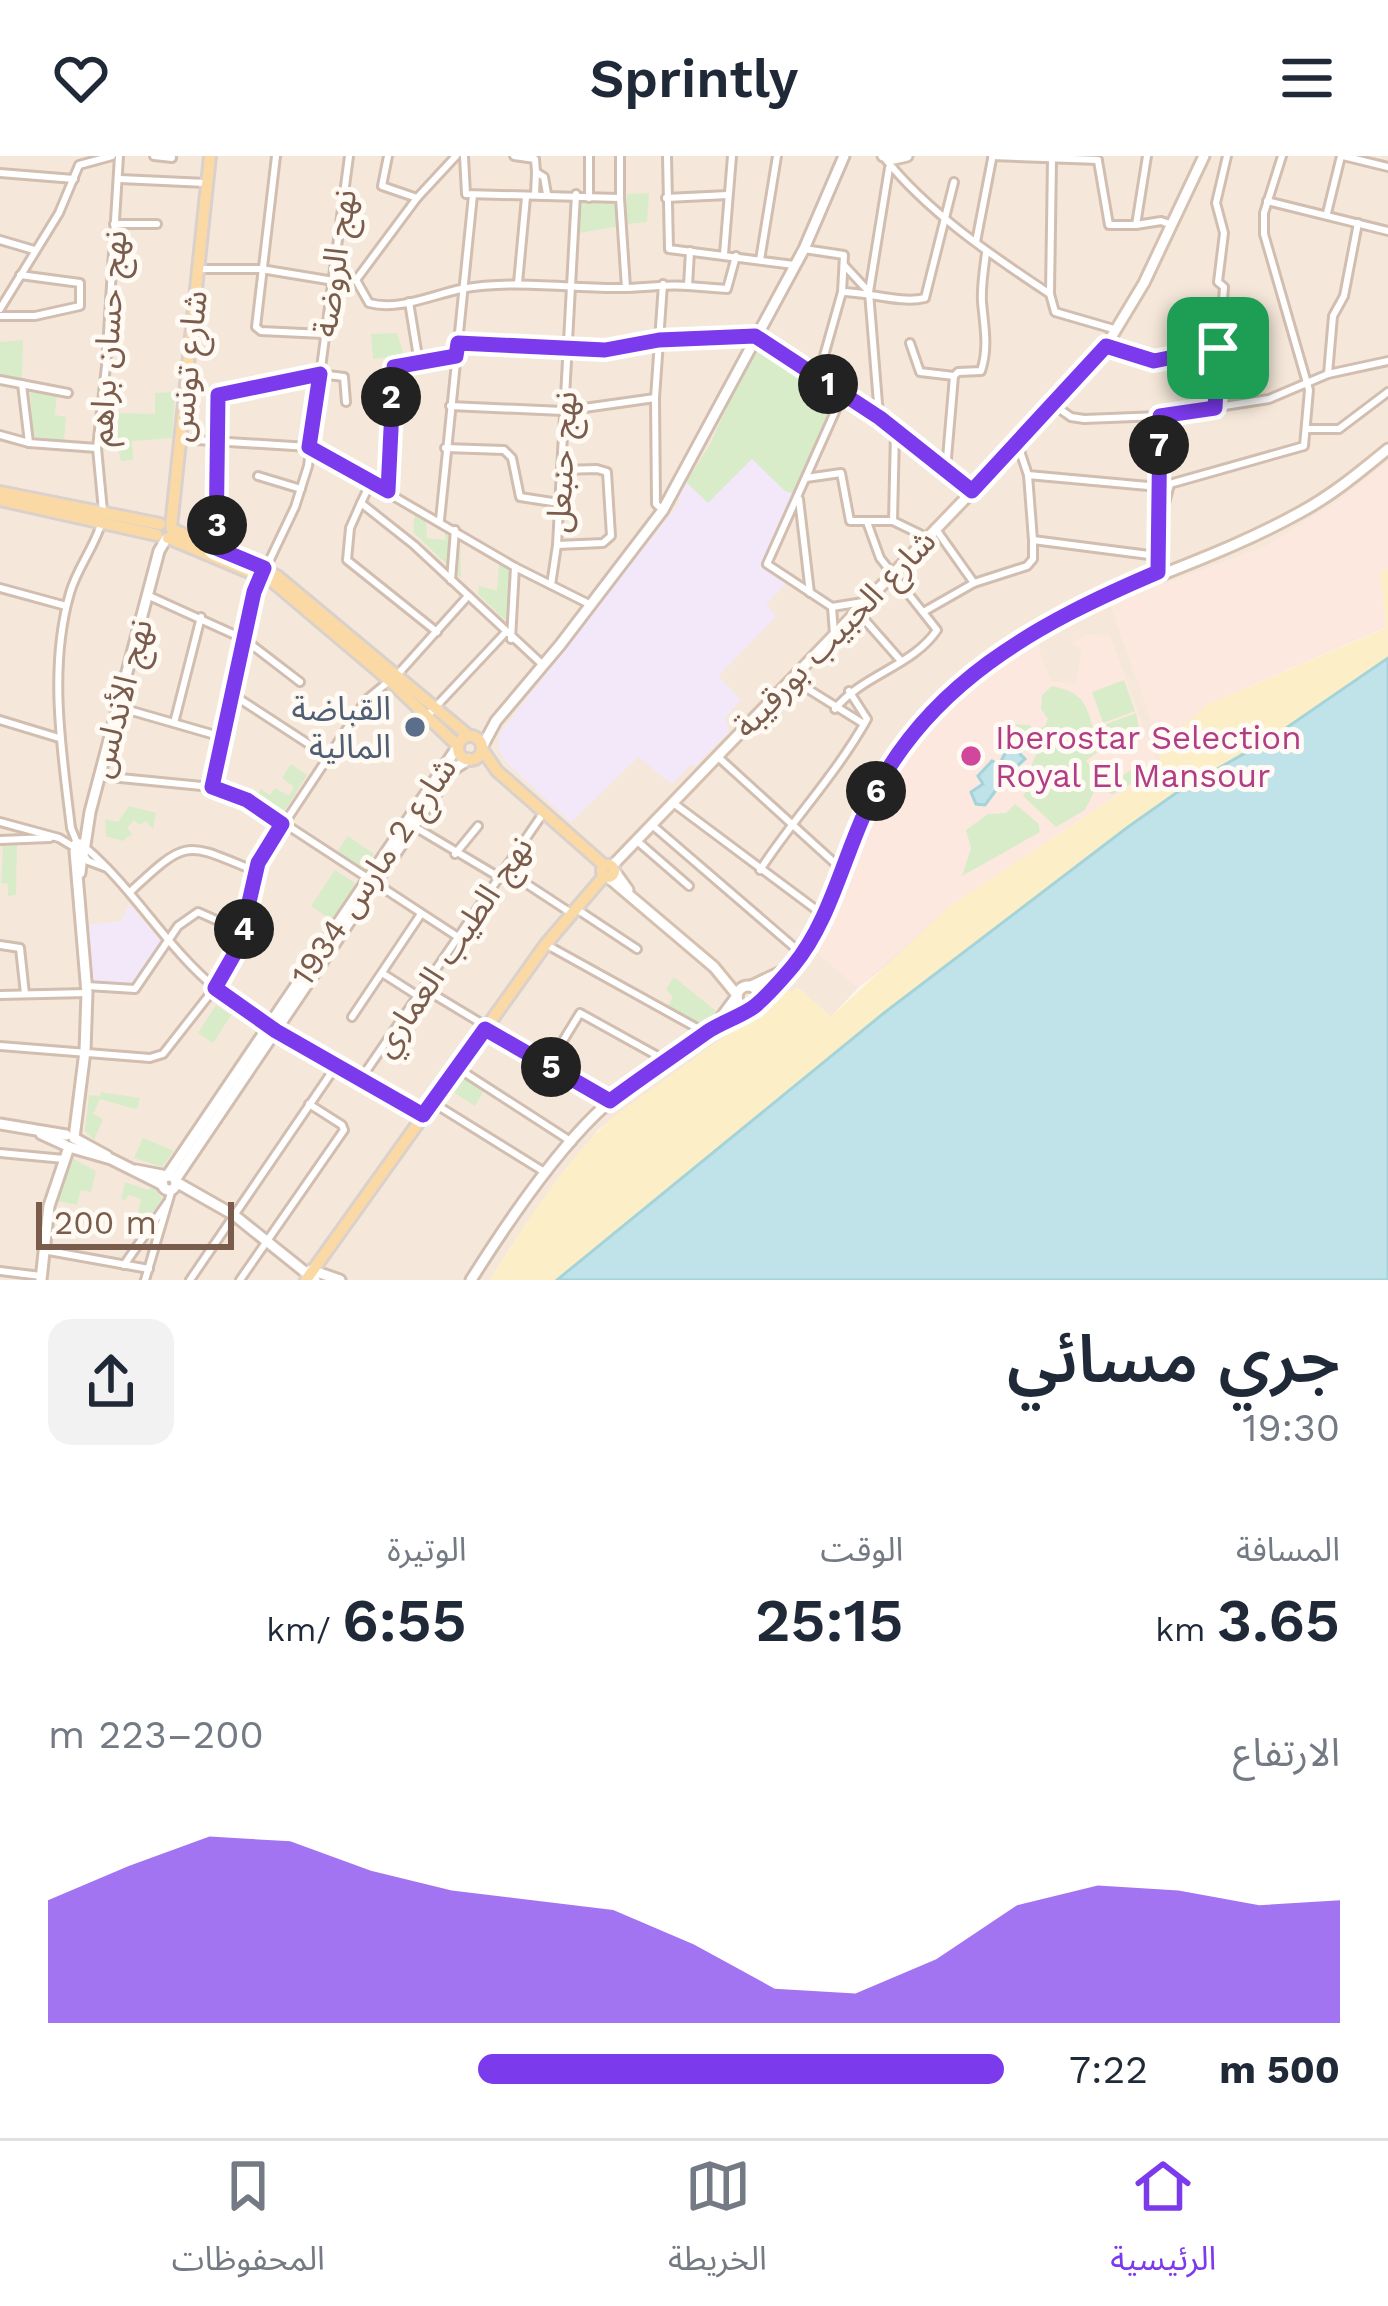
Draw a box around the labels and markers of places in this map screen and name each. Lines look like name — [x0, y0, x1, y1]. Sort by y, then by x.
pin — [1167, 297, 1269, 399]
pin: 1 — [798, 354, 858, 414]
pin: 2 — [361, 367, 421, 427]
pin: 7 — [1129, 415, 1189, 475]
pin: 3 — [187, 495, 247, 555]
place label: القباضة المالية — [291, 689, 391, 766]
marker: القباضة المالية — [402, 714, 428, 740]
place label: Iberostar Selection Royal El Mansour — [995, 718, 1302, 795]
marker: Iberostar Selection Royal El Mansour — [958, 743, 984, 769]
pin: 6 — [846, 761, 906, 821]
pin: 4 — [214, 899, 274, 959]
pin: 5 — [521, 1037, 581, 1097]

